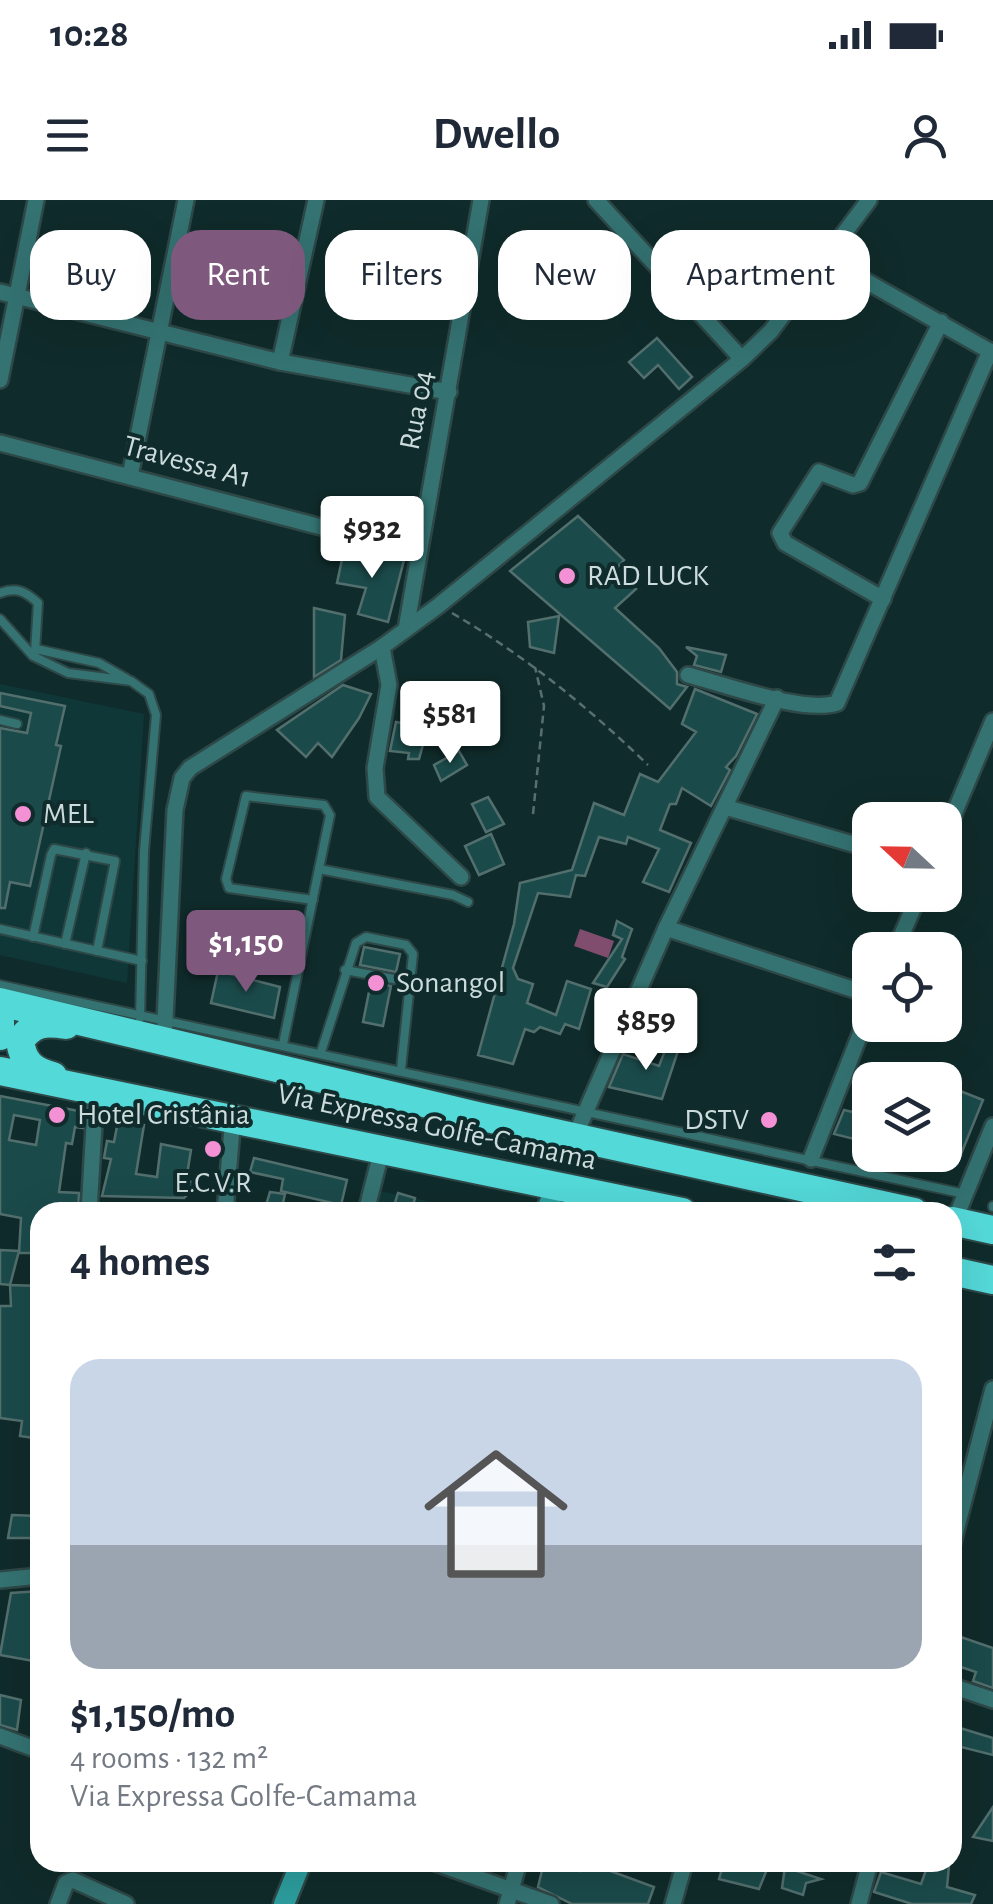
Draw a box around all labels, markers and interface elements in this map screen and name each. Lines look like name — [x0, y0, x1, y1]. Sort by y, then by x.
text: 10:28 — [50, 16, 129, 54]
icon: menu — [40, 108, 95, 163]
icon: person — [898, 108, 953, 163]
text: Dwello — [433, 112, 560, 157]
chip: Buy — [30, 230, 151, 320]
chip: Rent — [171, 230, 305, 320]
chip: Filters — [325, 230, 478, 320]
chip: New — [498, 230, 631, 320]
chip: Apartment — [651, 230, 870, 320]
street label: Rua 04 — [395, 368, 439, 452]
street label: Travessa A1 — [120, 431, 254, 493]
pin: $932 — [313, 496, 431, 581]
text: $932 — [343, 512, 401, 544]
place label: RAD LUCK — [587, 561, 709, 591]
marker: RAD LUCK — [556, 565, 578, 587]
pin: $581 — [391, 681, 509, 766]
text: $581 — [422, 697, 478, 729]
place label: MEL — [43, 799, 94, 829]
north arrow — [852, 802, 962, 912]
map controls — [852, 802, 962, 1172]
marker: MEL — [12, 803, 34, 825]
pin: $1,150 — [165, 910, 327, 995]
text: $1,150 — [208, 926, 284, 958]
button: locate — [852, 932, 962, 1042]
place label: Sonangol — [396, 968, 505, 998]
marker: Sonangol — [365, 972, 387, 994]
pin: $859 — [587, 988, 705, 1073]
text: $859 — [616, 1004, 676, 1036]
button: layers — [852, 1062, 962, 1172]
street label: Via Expressa Golfe-Camama — [275, 1078, 599, 1176]
place label: Hotel Cristânia — [77, 1100, 250, 1130]
marker: Hotel Cristânia — [46, 1104, 68, 1126]
place label: DSTV — [684, 1105, 749, 1135]
marker: DSTV — [758, 1109, 780, 1131]
marker: E.C.V.R — [202, 1138, 224, 1160]
place label: E.C.V.R — [174, 1168, 252, 1198]
icon: filters — [867, 1235, 922, 1290]
text: 4 homes — [70, 1241, 210, 1283]
icon: home — [406, 1424, 586, 1604]
text: $1,150/mo — [70, 1693, 235, 1735]
text: 4 rooms · 132 m² — [70, 1742, 268, 1774]
text: Via Expressa Golfe-Camama — [70, 1780, 417, 1812]

